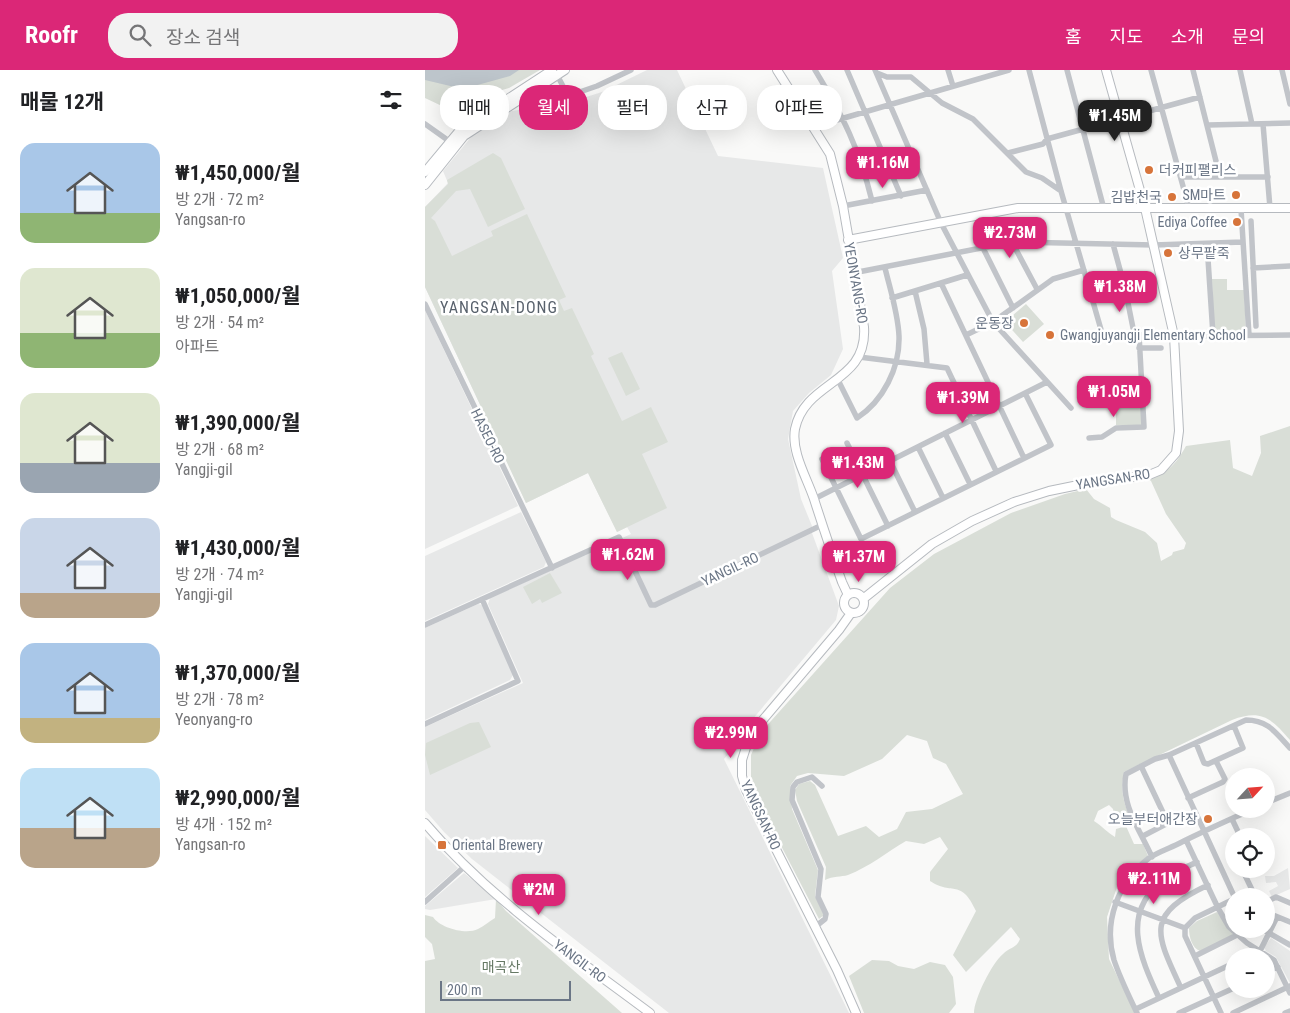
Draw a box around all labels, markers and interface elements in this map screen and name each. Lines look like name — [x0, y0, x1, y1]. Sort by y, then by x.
search box — [108, 13, 458, 58]
text: Roofr — [25, 21, 78, 49]
icon: search — [126, 21, 154, 49]
text: 장소 검색 — [166, 26, 240, 49]
text: 홈 — [1065, 26, 1082, 47]
text: 지도 — [1110, 26, 1143, 47]
text: 소개 — [1171, 26, 1204, 47]
text: 문의 — [1232, 26, 1265, 47]
chip: 매매 — [440, 85, 509, 130]
chip: 월세 — [519, 85, 588, 130]
chip: 필터 — [598, 85, 667, 130]
chip: 신규 — [677, 85, 747, 130]
chip: 아파트 — [757, 85, 842, 130]
icon: filters — [377, 86, 405, 114]
text: 매물 12개 — [20, 90, 104, 114]
pin: ₩1.45M — [1074, 100, 1156, 142]
text: ₩1.45M — [1089, 106, 1141, 125]
pin: ₩1.16M — [842, 146, 924, 189]
text: ₩1.16M — [857, 153, 909, 172]
text: ₩1,450,000/월 — [175, 161, 301, 185]
place label: 더커피팰리스 — [1159, 162, 1236, 178]
icon: home — [60, 163, 120, 223]
marker: 더커피팰리스 — [1143, 164, 1155, 176]
place label: SM마트 — [1182, 187, 1226, 203]
place label: 김밥천국 — [1110, 189, 1162, 205]
marker: SM마트 — [1230, 189, 1242, 201]
text: 방 2개 · 72 m² — [175, 190, 264, 209]
marker: 김밥천국 — [1166, 191, 1178, 203]
text: Yangsan-ro — [175, 210, 246, 229]
place label: Ediya Coffee — [1158, 214, 1227, 230]
pin: ₩2.73M — [969, 216, 1051, 259]
marker: Ediya Coffee — [1231, 216, 1243, 228]
text: ₩2.73M — [984, 223, 1036, 242]
street label: YEONYANG-RO — [841, 241, 871, 325]
place label: 상무팥죽 — [1178, 245, 1230, 261]
marker: 상무팥죽 — [1162, 247, 1174, 259]
pin: ₩1.38M — [1079, 270, 1161, 313]
text: ₩1.38M — [1094, 277, 1146, 296]
text: ₩1,050,000/월 — [175, 284, 301, 308]
icon: home — [60, 288, 120, 348]
district label: YANGSAN-DONG — [440, 298, 558, 317]
text: 방 2개 · 54 m² — [175, 313, 264, 332]
place label: 운동장 — [975, 315, 1014, 331]
marker: 운동장 — [1018, 317, 1030, 329]
place label: Gwangjuyangji Elementary School — [1060, 327, 1246, 343]
marker: Gwangjuyangji Elementary School — [1044, 329, 1056, 341]
text: 아파트 — [175, 337, 219, 356]
pin: ₩1.05M — [1073, 376, 1155, 418]
pin: ₩1.39M — [922, 382, 1004, 424]
text: ₩1.05M — [1088, 382, 1140, 401]
text: ₩1.39M — [937, 388, 989, 407]
street label: HASEO-RO — [468, 406, 508, 466]
text: ₩1,390,000/월 — [175, 411, 301, 435]
icon: home — [60, 413, 120, 473]
text: 방 2개 · 68 m² — [175, 440, 264, 459]
pin: ₩1.43M — [817, 446, 899, 489]
text: ₩1.43M — [832, 453, 884, 472]
text: Yangji-gil — [175, 460, 233, 479]
street label: YANGSAN-RO — [1075, 465, 1151, 493]
text: ₩1,430,000/월 — [175, 536, 301, 560]
icon: home — [60, 538, 120, 598]
pin: ₩1.62M — [587, 538, 669, 581]
pin: ₩1.37M — [818, 540, 900, 583]
text: ₩1.62M — [602, 545, 654, 564]
text: ₩1.37M — [833, 547, 885, 566]
street label: YANGIL-RO — [699, 549, 761, 589]
text: 방 2개 · 74 m² — [175, 565, 264, 584]
text: Yangji-gil — [175, 585, 233, 604]
text: ₩1,370,000/월 — [175, 661, 301, 685]
icon: home — [60, 663, 120, 723]
text: 방 2개 · 78 m² — [175, 690, 264, 709]
text: Yeonyang-ro — [175, 710, 253, 729]
pin: ₩2.99M — [690, 716, 772, 759]
text: ₩2.99M — [705, 723, 757, 742]
north arrow — [1225, 768, 1275, 818]
map controls — [1225, 768, 1275, 998]
street label: YANGSAN-RO — [738, 778, 784, 852]
text: ₩2,990,000/월 — [175, 786, 301, 810]
icon: home — [60, 788, 120, 848]
place label: 오늘부터애간장 — [1108, 811, 1198, 827]
marker: 오늘부터애간장 — [1202, 813, 1214, 825]
text: 방 4개 · 152 m² — [175, 815, 272, 834]
button: locate — [1225, 828, 1275, 878]
text: Yangsan-ro — [175, 835, 246, 854]
place label: Oriental Brewery — [452, 837, 543, 853]
marker: Oriental Brewery — [436, 839, 448, 851]
pin: ₩2.11M — [1113, 862, 1195, 905]
text: ₩2.11M — [1128, 869, 1180, 888]
pin: ₩2M — [515, 874, 563, 916]
text: ₩2M — [523, 880, 555, 899]
button: + — [1225, 888, 1275, 938]
street label: YANGIL-RO — [551, 936, 609, 986]
button: − — [1225, 948, 1275, 998]
park label: 매곡산 — [482, 959, 520, 975]
scale bar — [440, 978, 571, 1001]
text: 200 m — [447, 982, 482, 998]

